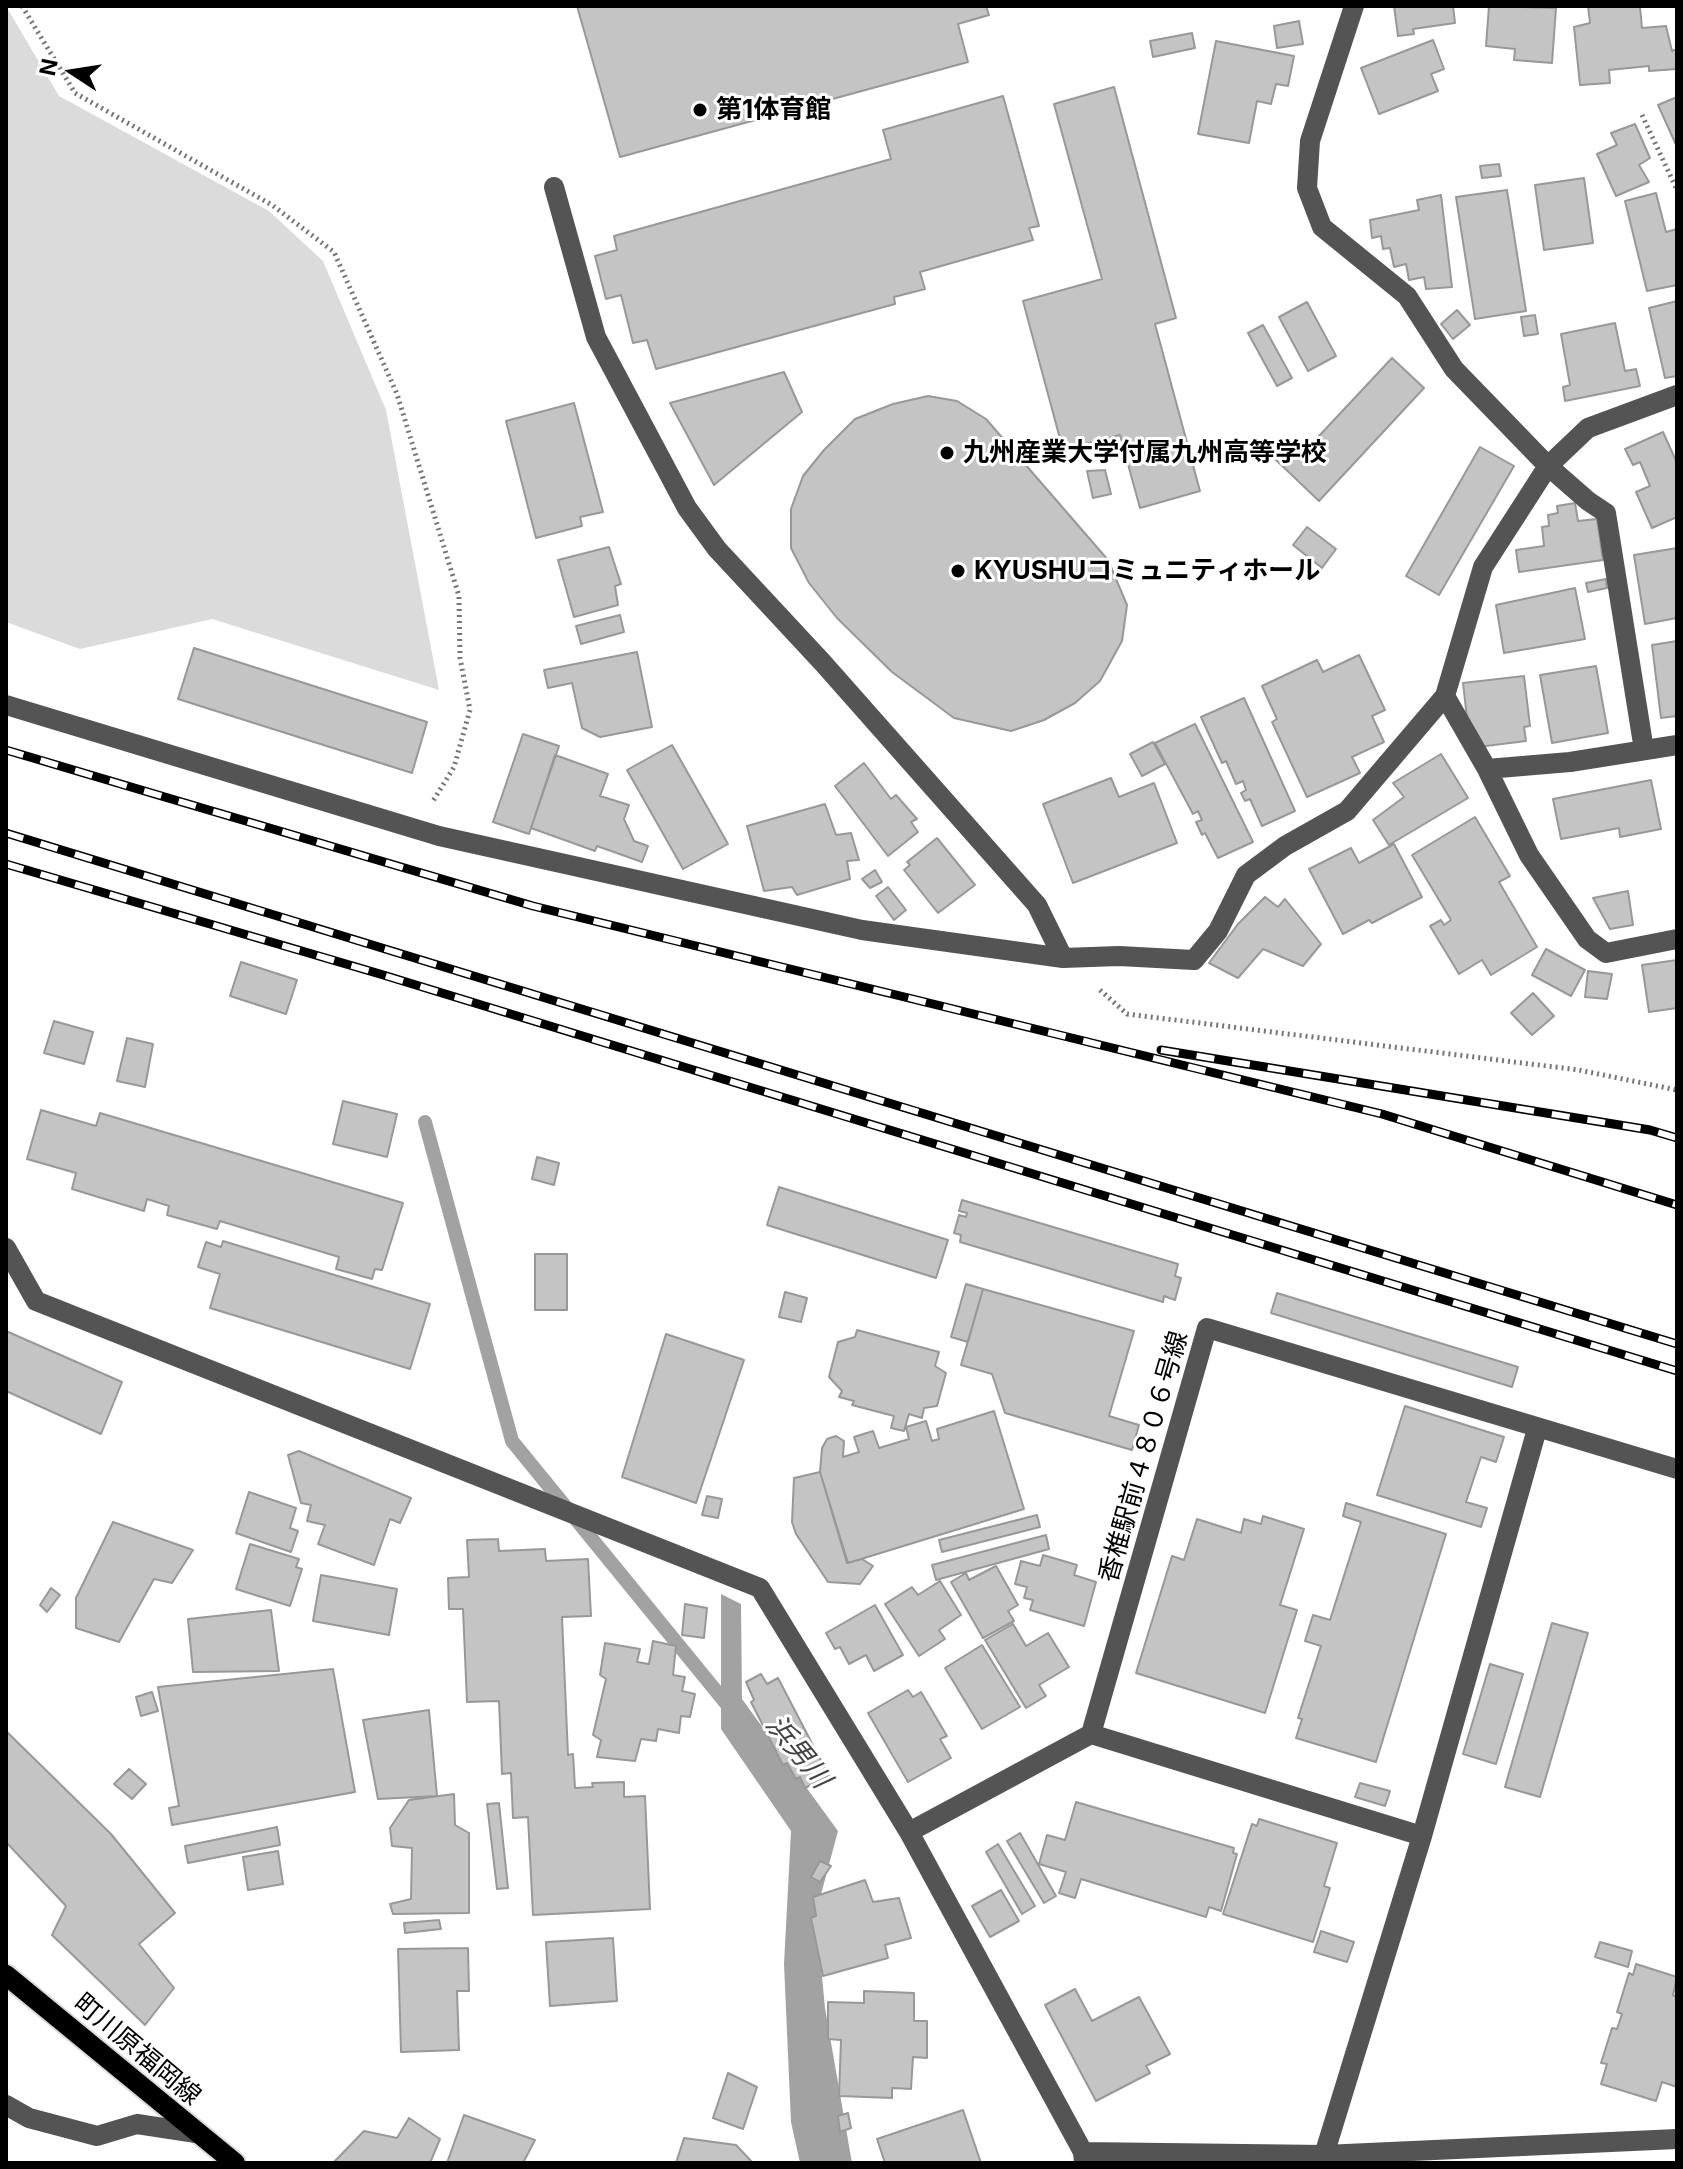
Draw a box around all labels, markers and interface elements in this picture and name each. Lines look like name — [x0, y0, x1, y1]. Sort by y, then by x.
north arrow — [32, 32, 112, 112]
text: N — [34, 56, 63, 78]
place label: 第1体育館 — [716, 94, 831, 126]
marker: 第1体育館 — [691, 101, 709, 119]
place label: 九州産業大学付属九州高等学校 — [963, 437, 1327, 469]
marker: 九州産業大学付属九州高等学校 — [938, 444, 956, 462]
place label: KYUSHUコミュニティホール — [974, 555, 1320, 587]
marker: KYUSHUコミュニティホール — [949, 562, 967, 580]
street label: 香椎駅前４８０６号線 — [1093, 1328, 1195, 1586]
water label: 浜男川 — [759, 1709, 837, 1795]
street label: 町川原福岡線 — [67, 1988, 207, 2112]

